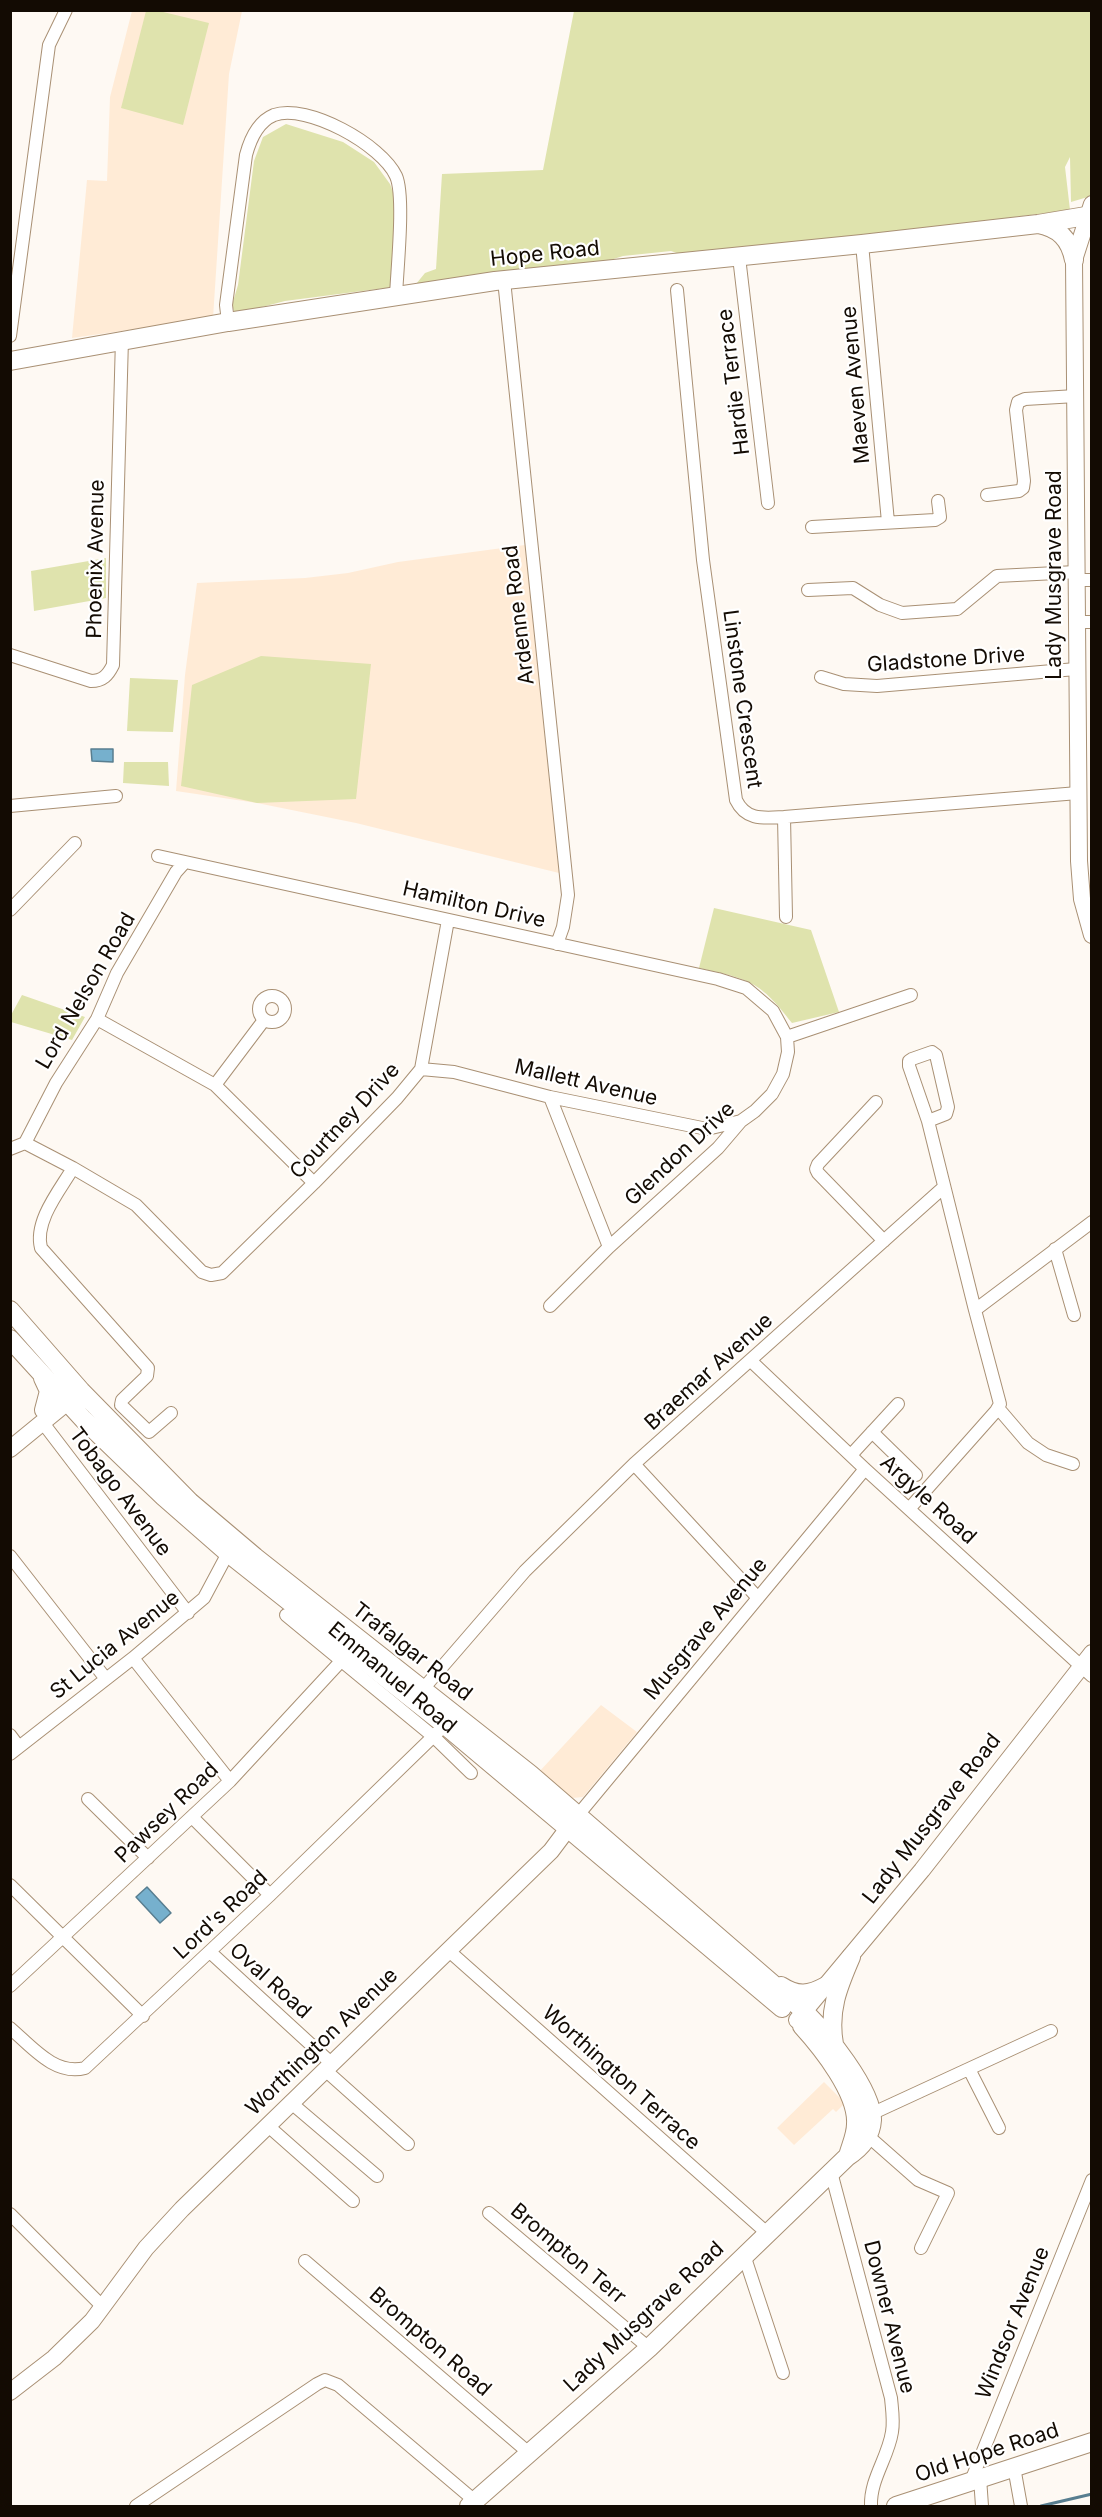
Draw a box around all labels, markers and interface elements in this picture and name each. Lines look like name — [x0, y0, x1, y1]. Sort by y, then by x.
street label: Hope Road — [489, 236, 601, 272]
street label: Maeven Avenue — [837, 305, 875, 465]
street label: Hardie Terrace — [713, 307, 755, 457]
street label: Lady Musgrave Road — [1042, 470, 1068, 680]
street label: Phoenix Avenue — [82, 479, 110, 639]
street label: Ardenne Road — [498, 544, 540, 686]
street label: Linstone Crescent — [717, 608, 767, 790]
street label: Gladstone Drive — [866, 642, 1026, 678]
street label: Hamilton Drive — [400, 876, 548, 934]
street label: Lord Nelson Road — [31, 908, 141, 1074]
street label: Mallett Avenue — [512, 1054, 660, 1112]
street label: Courtney Drive — [285, 1058, 405, 1184]
street label: Glendon Drive — [620, 1097, 740, 1211]
street label: Braemar Avenue — [640, 1308, 778, 1436]
street label: Tobago Avenue — [63, 1423, 177, 1561]
street label: Argyle Road — [875, 1450, 981, 1550]
street label: Musgrave Avenue — [639, 1553, 773, 1705]
street label: St Lucia Avenue — [45, 1585, 185, 1705]
street label: Trafalgar Road — [347, 1597, 477, 1707]
street label: Emmanuel Road — [323, 1617, 461, 1739]
street label: Lady Musgrave Road — [858, 1729, 1006, 1909]
street label: Pawsey Road — [110, 1758, 224, 1868]
street label: Lord's Road — [169, 1865, 273, 1965]
street label: Oval Road — [224, 1938, 316, 2024]
street label: Worthington Avenue — [241, 1963, 403, 2121]
street label: Worthington Terrace — [537, 2000, 705, 2156]
street label: Brompton Terr — [505, 2198, 631, 2310]
street label: Lady Musgrave Road — [559, 2236, 729, 2398]
street label: Downer Avenue — [858, 2238, 920, 2396]
street label: Windsor Avenue — [971, 2243, 1055, 2403]
street label: Brompton Road — [364, 2282, 496, 2402]
street label: Old Hope Road — [912, 2418, 1062, 2488]

